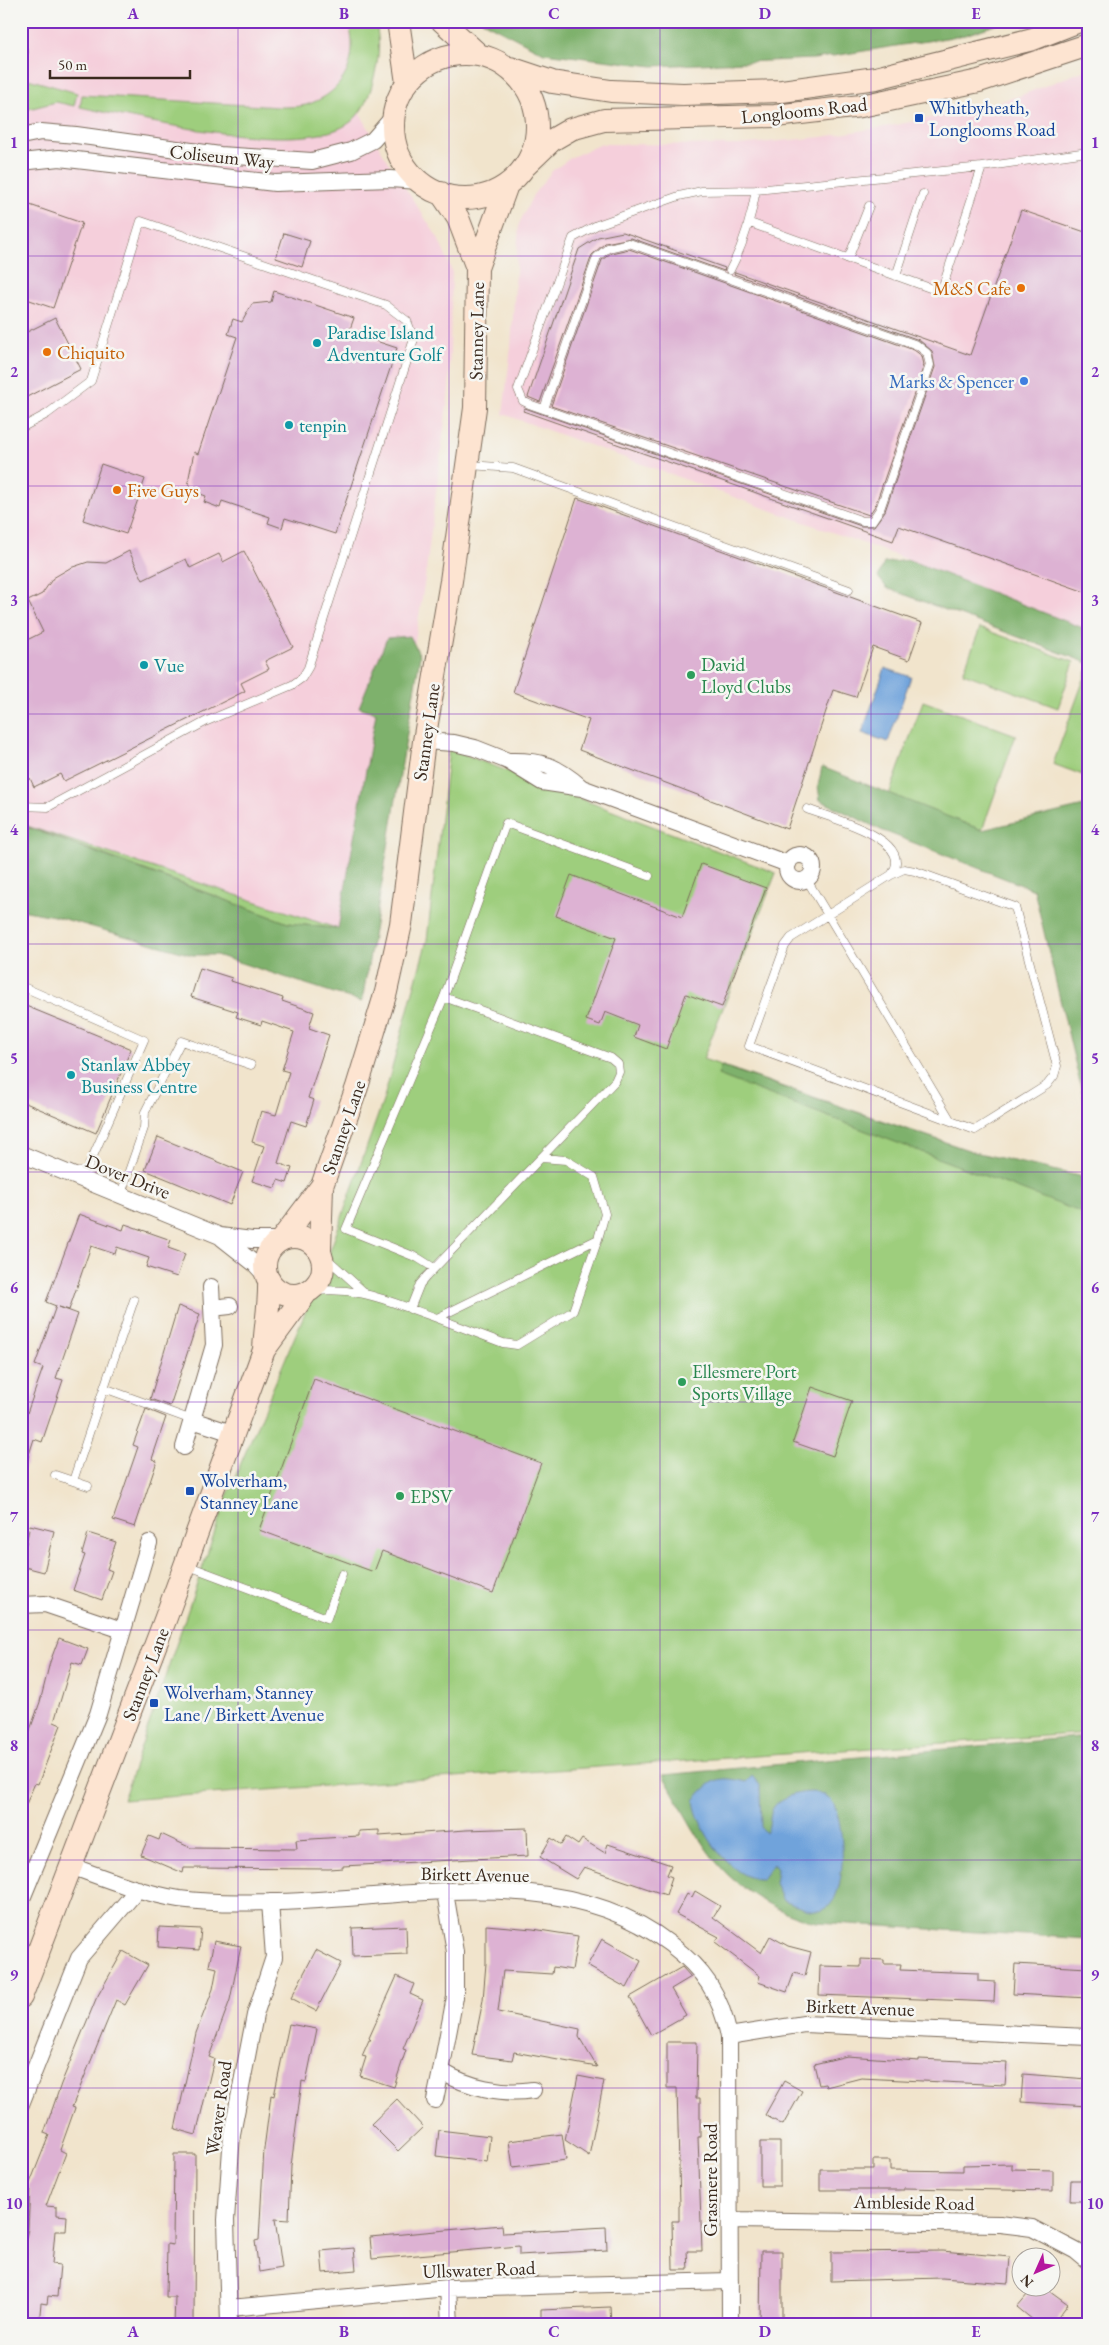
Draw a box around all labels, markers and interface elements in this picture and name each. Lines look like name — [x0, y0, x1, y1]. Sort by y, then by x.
text: A — [126, 3, 139, 24]
text: B — [339, 3, 349, 24]
text: C — [548, 3, 560, 24]
text: D — [759, 3, 771, 24]
text: E — [971, 3, 981, 24]
scale bar — [50, 48, 190, 80]
text: 50 m — [58, 55, 87, 74]
street label: Longlooms Road — [740, 91, 869, 130]
place label: Whitbyheath, Longlooms Road — [929, 95, 1056, 142]
marker: Whitbyheath, Longlooms Road — [913, 112, 925, 124]
text: 1 — [10, 132, 18, 153]
text: 1 — [1091, 132, 1099, 153]
street label: Coliseum Way — [168, 139, 276, 174]
place label: M&S Cafe — [933, 276, 1011, 301]
street label: Stanney Lane — [463, 282, 490, 380]
marker: M&S Cafe — [1015, 282, 1027, 294]
place label: Paradise Island Adventure Golf — [326, 320, 444, 367]
marker: Paradise Island Adventure Golf — [311, 337, 323, 349]
place label: Chiquito — [57, 340, 125, 365]
marker: Chiquito — [41, 346, 53, 358]
text: 2 — [10, 361, 19, 382]
text: 2 — [1091, 361, 1100, 382]
place label: Marks & Spencer — [889, 369, 1015, 394]
marker: Marks & Spencer — [1018, 375, 1030, 387]
place label: tenpin — [299, 413, 347, 438]
marker: tenpin — [283, 419, 295, 431]
place label: Five Guys — [127, 478, 199, 503]
marker: Five Guys — [111, 484, 123, 496]
text: 3 — [10, 590, 18, 611]
text: 3 — [1091, 590, 1099, 611]
place label: David Lloyd Clubs — [701, 652, 791, 699]
place label: Vue — [154, 653, 184, 678]
marker: Vue — [138, 659, 150, 671]
marker: David Lloyd Clubs — [685, 669, 697, 681]
street label: Stanney Lane — [407, 682, 446, 782]
text: 4 — [10, 819, 19, 840]
text: 4 — [1091, 819, 1100, 840]
text: 5 — [10, 1048, 18, 1069]
text: 5 — [1091, 1048, 1099, 1069]
place label: Stanlaw Abbey Business Centre — [81, 1052, 197, 1099]
marker: Stanlaw Abbey Business Centre — [65, 1069, 77, 1081]
street label: Stanney Lane — [316, 1077, 371, 1178]
street label: Dover Drive — [82, 1148, 174, 1205]
text: 6 — [10, 1277, 19, 1298]
text: 6 — [1091, 1277, 1100, 1298]
place label: Ellesmere Port Sports Village — [692, 1359, 796, 1406]
marker: Ellesmere Port Sports Village — [676, 1376, 688, 1388]
place label: Wolverham, Stanney Lane — [200, 1468, 298, 1515]
place label: EPSV — [410, 1484, 453, 1509]
marker: Wolverham, Stanney Lane — [184, 1485, 196, 1497]
marker: EPSV — [394, 1490, 406, 1502]
text: 7 — [10, 1506, 19, 1527]
text: 7 — [1091, 1506, 1100, 1527]
street label: Stanney Lane — [116, 1624, 175, 1724]
place label: Wolverham, Stanney Lane / Birkett Avenue — [164, 1680, 324, 1727]
marker: Wolverham, Stanney Lane / Birkett Avenue — [148, 1697, 160, 1709]
text: 8 — [10, 1735, 18, 1756]
text: 8 — [1091, 1735, 1099, 1756]
street label: Birkett Avenue — [420, 1861, 530, 1888]
text: 9 — [10, 1964, 19, 1985]
text: 9 — [1091, 1964, 1100, 1985]
street label: Birkett Avenue — [805, 1993, 915, 2022]
street label: Weaver Road — [199, 2059, 238, 2157]
street label: Grasmere Road — [698, 2123, 723, 2237]
street label: Ambleside Road — [852, 2189, 975, 2216]
text: 10 — [6, 2193, 23, 2214]
text: 10 — [1087, 2193, 1104, 2214]
north arrow — [1012, 2248, 1062, 2298]
street label: Ullswater Road — [422, 2255, 536, 2284]
text: N — [1016, 2270, 1037, 2292]
text: A — [126, 2321, 139, 2342]
text: B — [339, 2321, 349, 2342]
text: C — [548, 2321, 560, 2342]
text: D — [759, 2321, 771, 2342]
text: E — [971, 2321, 981, 2342]

